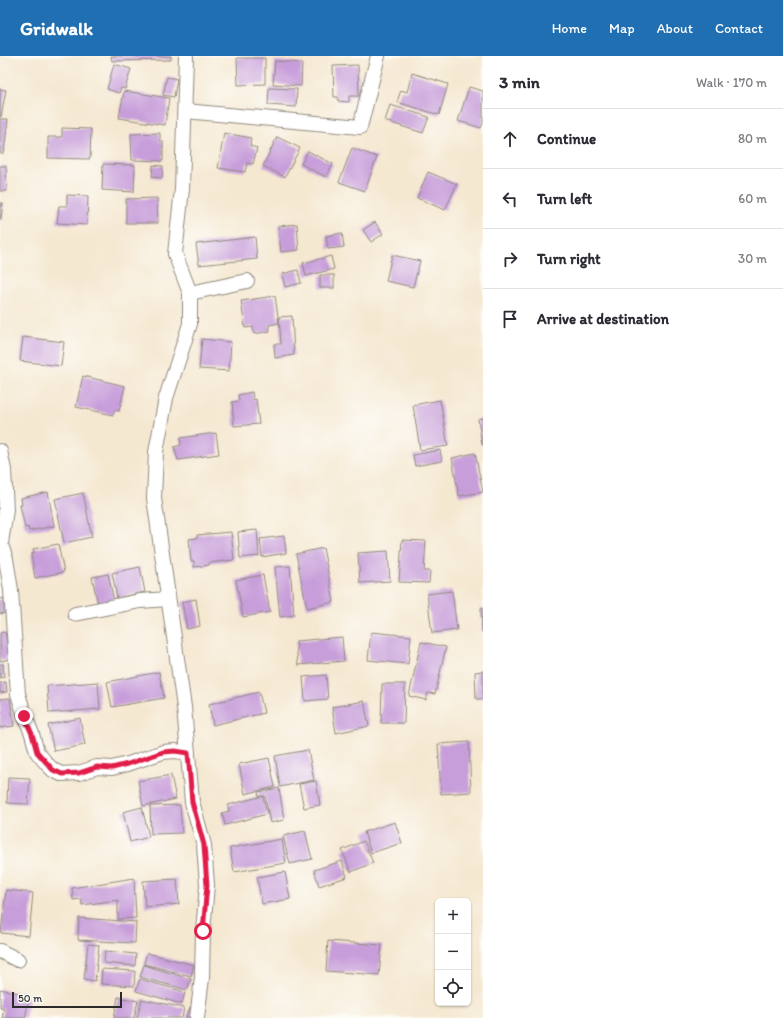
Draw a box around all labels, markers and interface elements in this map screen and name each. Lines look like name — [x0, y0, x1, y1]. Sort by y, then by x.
text: Gridwalk — [20, 17, 93, 40]
text: Home — [552, 20, 587, 37]
text: Map — [609, 20, 635, 37]
text: About — [657, 20, 693, 37]
text: Contact — [715, 20, 763, 37]
text: 3 min — [499, 72, 540, 92]
text: Walk · 170 m — [696, 75, 767, 90]
icon: ahead — [499, 128, 521, 150]
text: Continue — [537, 130, 596, 148]
text: 80 m — [738, 131, 767, 146]
icon: left — [499, 188, 521, 210]
text: Turn left — [537, 190, 592, 208]
text: 60 m — [738, 191, 767, 206]
icon: right — [499, 248, 521, 270]
text: Turn right — [537, 250, 601, 268]
text: 30 m — [738, 251, 767, 266]
icon: arrive — [499, 308, 521, 330]
text: Arrive at destination — [537, 310, 669, 328]
route end — [15, 707, 33, 725]
map controls — [435, 898, 471, 1006]
button: + — [435, 898, 471, 934]
route start — [194, 922, 212, 940]
button: − — [435, 934, 471, 970]
button: locate — [435, 970, 471, 1006]
scale bar — [12, 990, 122, 1009]
text: 50 m — [18, 992, 42, 1005]

